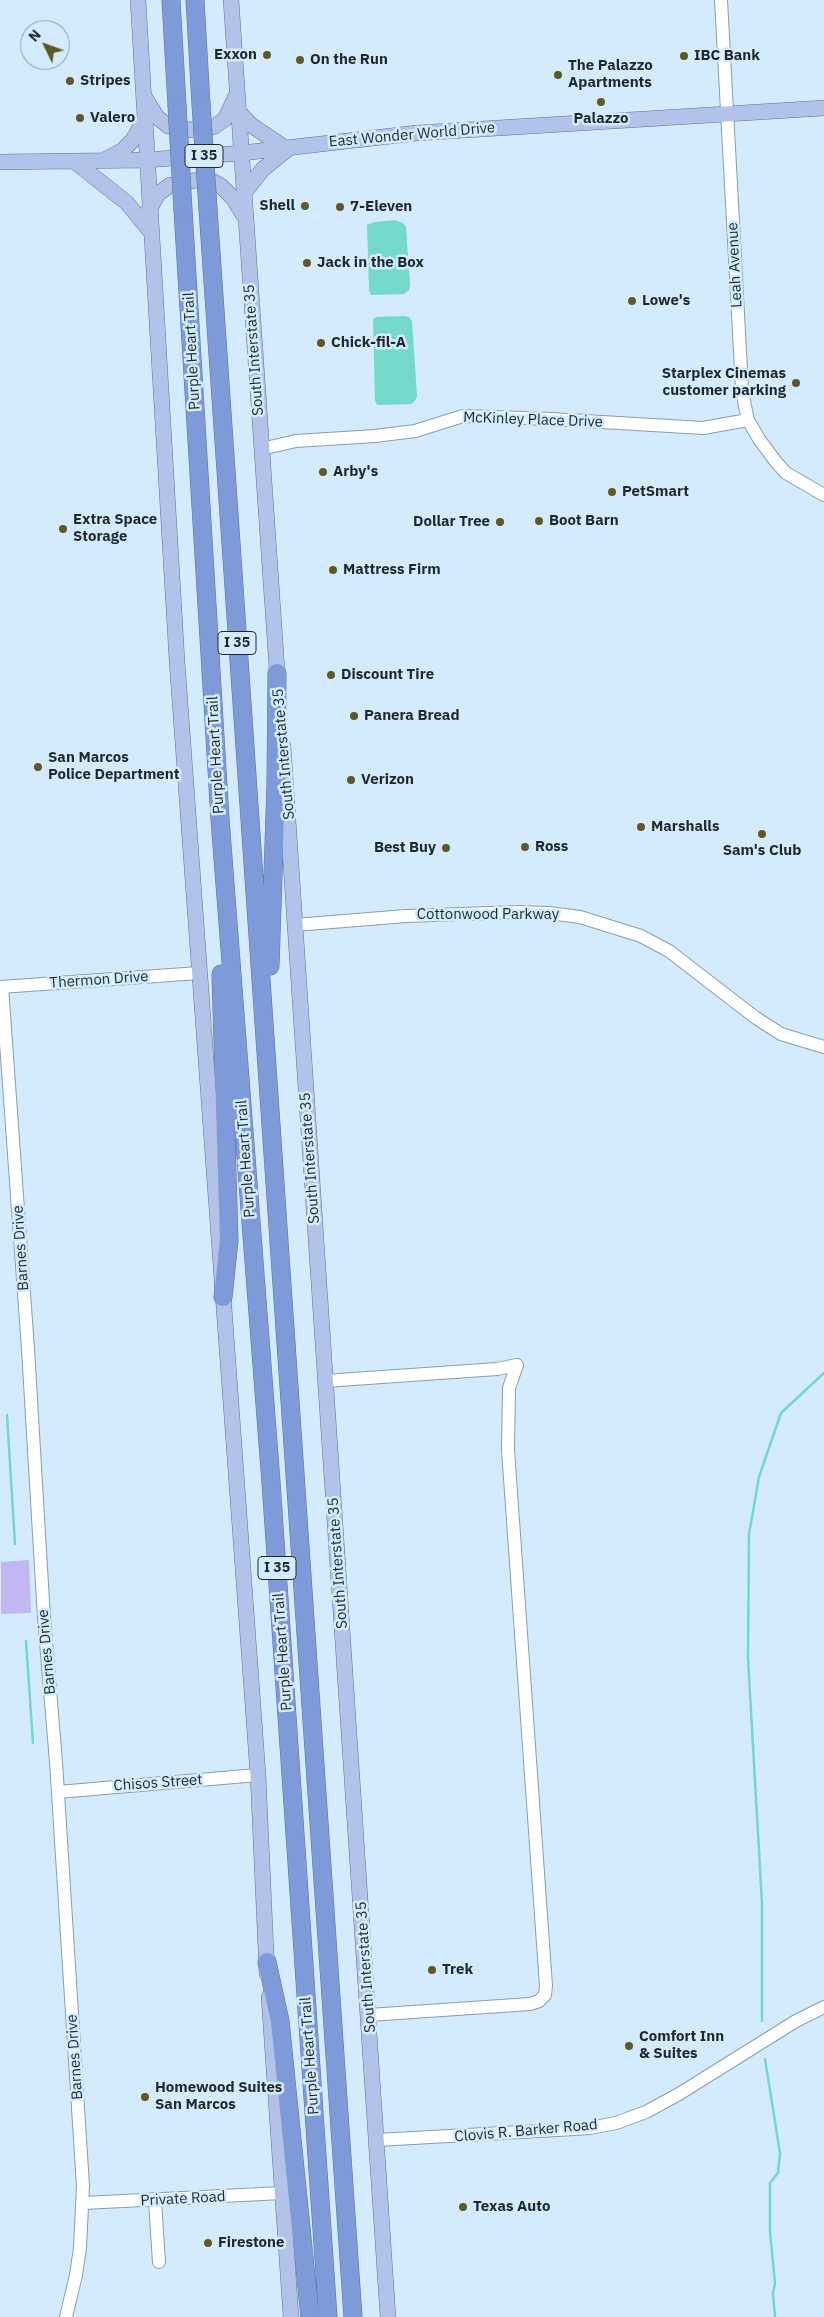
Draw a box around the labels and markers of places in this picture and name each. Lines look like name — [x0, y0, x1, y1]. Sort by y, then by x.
place label: Exxon — [214, 46, 257, 64]
place label: IBC Bank — [694, 47, 760, 65]
marker: Exxon — [261, 49, 273, 61]
marker: IBC Bank — [678, 50, 690, 62]
place label: On the Run — [310, 51, 388, 69]
marker: On the Run — [294, 54, 306, 66]
place label: The Palazzo Apartments — [568, 57, 653, 92]
marker: The Palazzo Apartments — [552, 69, 564, 81]
place label: Stripes — [80, 72, 130, 90]
marker: Stripes — [64, 75, 76, 87]
marker: Palazzo — [595, 96, 607, 108]
place label: Valero — [90, 109, 135, 127]
place label: Palazzo — [573, 110, 629, 128]
marker: Valero — [74, 112, 86, 124]
place label: Shell — [259, 197, 295, 215]
place label: 7-Eleven — [350, 198, 412, 216]
marker: Shell — [299, 200, 311, 212]
marker: 7-Eleven — [334, 201, 346, 213]
place label: Jack in the Box — [317, 254, 424, 272]
marker: Jack in the Box — [301, 257, 313, 269]
place label: Lowe's — [642, 292, 690, 310]
marker: Lowe's — [626, 295, 638, 307]
place label: Chick-fil-A — [331, 334, 406, 352]
marker: Chick-fil-A — [315, 337, 327, 349]
place label: Starplex Cinemas customer parking — [662, 365, 786, 400]
marker: Starplex Cinemas customer parking — [790, 377, 802, 389]
place label: Arby's — [333, 463, 378, 481]
marker: Arby's — [317, 466, 329, 478]
place label: PetSmart — [622, 483, 689, 501]
marker: PetSmart — [606, 486, 618, 498]
place label: Extra Space Storage — [73, 511, 157, 546]
place label: Boot Barn — [549, 512, 619, 530]
place label: Dollar Tree — [413, 513, 490, 531]
marker: Boot Barn — [533, 515, 545, 527]
marker: Dollar Tree — [494, 516, 506, 528]
marker: Extra Space Storage — [57, 523, 69, 535]
place label: Mattress Firm — [343, 561, 441, 579]
marker: Mattress Firm — [327, 564, 339, 576]
place label: Discount Tire — [341, 666, 434, 684]
marker: Discount Tire — [325, 669, 337, 681]
place label: Panera Bread — [364, 707, 460, 725]
marker: Panera Bread — [348, 710, 360, 722]
place label: San Marcos Police Department — [48, 749, 179, 784]
marker: San Marcos Police Department — [32, 761, 44, 773]
place label: Verizon — [361, 771, 414, 789]
marker: Verizon — [345, 774, 357, 786]
place label: Marshalls — [651, 818, 719, 836]
marker: Marshalls — [635, 821, 647, 833]
marker: Sam's Club — [756, 828, 768, 840]
place label: Ross — [535, 838, 568, 856]
place label: Best Buy — [374, 839, 436, 857]
marker: Ross — [519, 841, 531, 853]
marker: Best Buy — [440, 842, 452, 854]
place label: Sam's Club — [723, 842, 801, 860]
place label: Trek — [442, 1961, 473, 1979]
marker: Trek — [426, 1964, 438, 1976]
place label: Comfort Inn & Suites — [639, 2028, 724, 2063]
marker: Comfort Inn & Suites — [623, 2040, 635, 2052]
place label: Homewood Suites San Marcos — [155, 2079, 282, 2114]
marker: Homewood Suites San Marcos — [139, 2091, 151, 2103]
place label: Texas Auto — [473, 2198, 550, 2216]
marker: Texas Auto — [457, 2201, 469, 2213]
place label: Firestone — [218, 2234, 284, 2252]
marker: Firestone — [202, 2237, 214, 2249]

